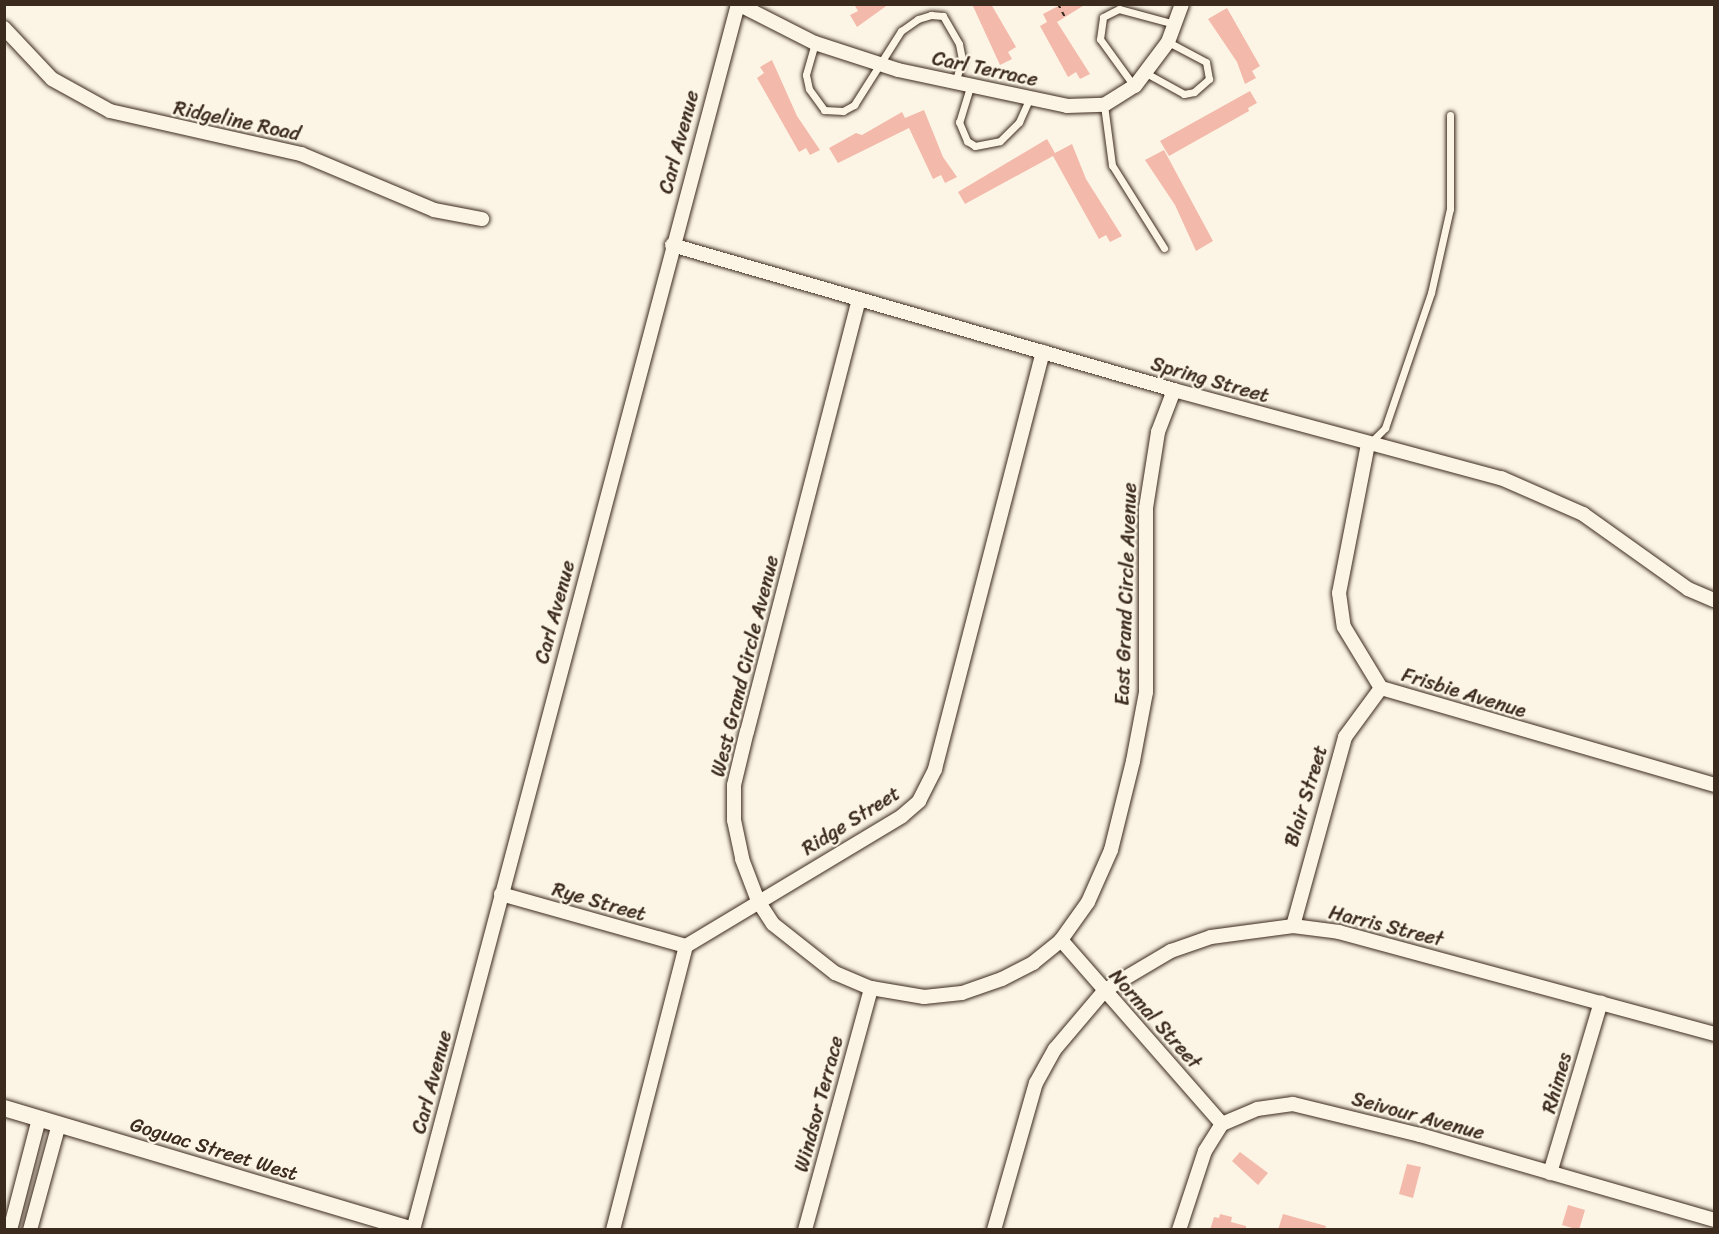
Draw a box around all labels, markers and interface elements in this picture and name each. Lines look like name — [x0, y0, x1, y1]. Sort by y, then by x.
street label: Carl Terrace — [930, 46, 1040, 92]
street label: Carl Avenue — [654, 88, 704, 196]
street label: Ridgeline Road — [171, 96, 303, 146]
street label: Spring Street — [1148, 352, 1272, 408]
street label: East Grand Circle Avenue — [1110, 482, 1142, 706]
street label: West Grand Circle Avenue — [706, 553, 784, 779]
street label: Carl Avenue — [530, 558, 580, 666]
street label: Frisbie Avenue — [1399, 663, 1529, 723]
street label: Blair Street — [1279, 742, 1333, 850]
street label: Ridge Street — [797, 781, 905, 861]
street label: Rye Street — [549, 877, 649, 927]
street label: Harris Street — [1326, 900, 1446, 952]
street label: Normal Street — [1104, 964, 1206, 1074]
street label: Carl Avenue — [407, 1028, 457, 1136]
street label: Windsor Terrace — [789, 1033, 849, 1175]
street label: Rhimes — [1537, 1050, 1577, 1116]
street label: Seivour Avenue — [1349, 1087, 1487, 1145]
street label: Goguac Street West — [127, 1112, 301, 1186]

